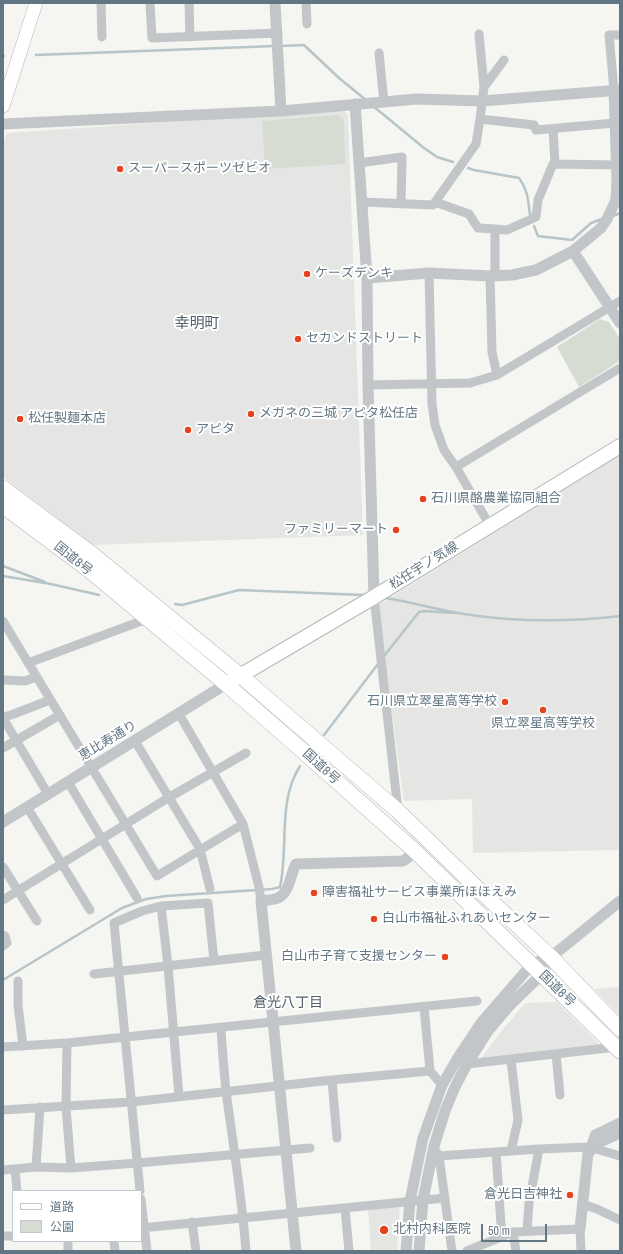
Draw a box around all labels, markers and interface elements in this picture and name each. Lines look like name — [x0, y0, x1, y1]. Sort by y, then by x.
place label: スーパースポーツゼビオ — [128, 161, 271, 177]
marker: スーパースポーツゼビオ — [115, 164, 125, 174]
place label: ケーズデンキ — [315, 266, 393, 282]
marker: ケーズデンキ — [302, 269, 312, 279]
district label: 幸明町 — [175, 315, 219, 333]
place label: セカンドストリート — [306, 331, 423, 347]
marker: セカンドストリート — [293, 334, 303, 344]
place label: メガネの三城 アピタ松任店 — [259, 406, 418, 422]
marker: メガネの三城 アピタ松任店 — [246, 409, 256, 419]
place label: 松任製麺本店 — [28, 411, 106, 427]
marker: 松任製麺本店 — [15, 414, 25, 424]
place label: アピタ — [196, 422, 235, 438]
marker: アピタ — [183, 425, 193, 435]
place label: 石川県酪農業協同組合 — [431, 491, 561, 507]
marker: 石川県酪農業協同組合 — [418, 494, 428, 504]
place label: ファミリーマート — [284, 522, 388, 538]
marker: ファミリーマート — [391, 525, 401, 535]
street label: 国道8号 — [50, 539, 96, 579]
street label: 松任宇ノ気線 — [387, 539, 461, 593]
place label: 石川県立翠星高等学校 — [367, 694, 497, 710]
marker: 石川県立翠星高等学校 — [500, 697, 510, 707]
marker: 県立翠星高等学校 — [538, 705, 548, 715]
place label: 県立翠星高等学校 — [491, 716, 595, 732]
street label: 恵比寿通り — [76, 718, 140, 764]
street label: 国道8号 — [299, 746, 343, 788]
place label: 障害福祉サービス事業所ほほえみ — [322, 885, 517, 901]
marker: 障害福祉サービス事業所ほほえみ — [309, 888, 319, 898]
place label: 白山市福祉ふれあいセンター — [382, 911, 551, 927]
marker: 白山市福祉ふれあいセンター — [369, 914, 379, 924]
place label: 白山市子育て支援センター — [281, 949, 437, 965]
marker: 白山市子育て支援センター — [440, 952, 450, 962]
street label: 国道8号 — [535, 968, 579, 1010]
district label: 倉光八丁目 — [253, 995, 323, 1011]
place label: 倉光日吉神社 — [484, 1187, 562, 1203]
legend — [12, 1190, 142, 1242]
marker: 倉光日吉神社 — [565, 1190, 575, 1200]
text: 道路 — [50, 1199, 74, 1215]
scale bar — [483, 1216, 549, 1242]
text: 公園 — [50, 1219, 74, 1235]
place label: 北村内科医院 — [393, 1222, 471, 1238]
text: 50 m — [488, 1223, 510, 1239]
marker: 北村内科医院 — [378, 1224, 390, 1236]

